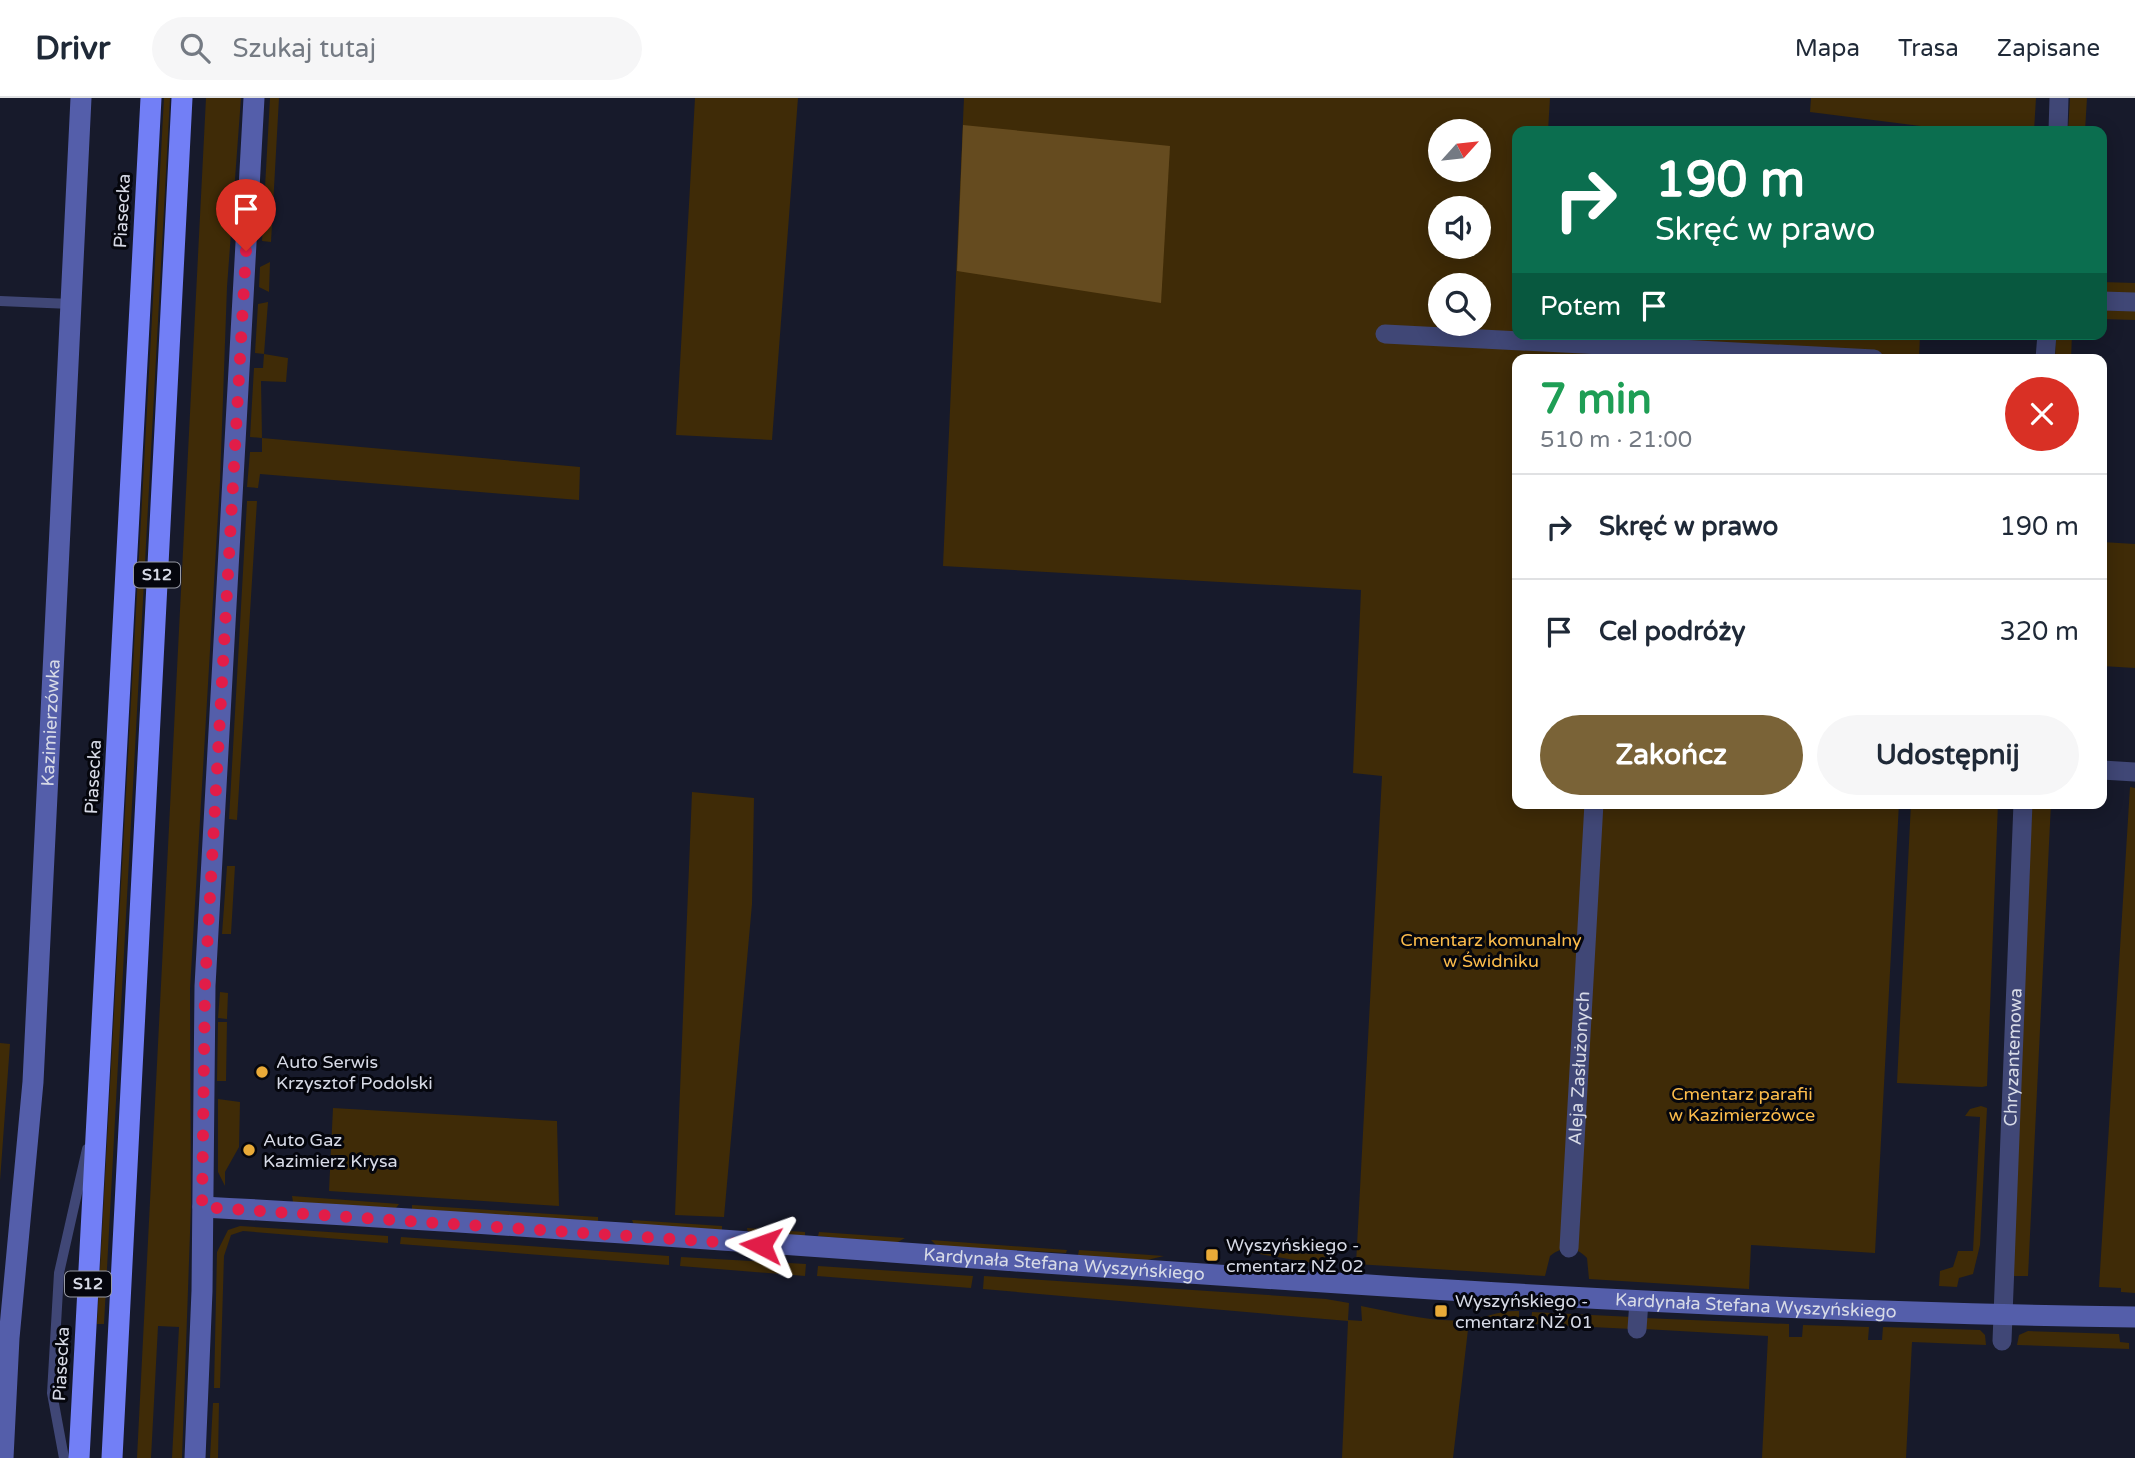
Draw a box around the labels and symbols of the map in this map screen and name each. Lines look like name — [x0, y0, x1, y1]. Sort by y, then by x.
north arrow — [1428, 119, 1491, 182]
street label: Piasecka — [109, 173, 135, 249]
pin — [216, 179, 276, 251]
road number: S12 — [134, 562, 180, 588]
street label: Kazimierzówka — [36, 658, 65, 787]
street label: Piasecka — [80, 739, 106, 815]
park label: Cmentarz komunalny w Świdniku — [1400, 929, 1582, 972]
street label: Chryzantemowa — [1999, 988, 2027, 1127]
street label: Aleja Zasłużonych — [1564, 991, 1594, 1146]
place label: Auto Serwis Krzysztof Podolski — [276, 1051, 433, 1094]
marker: Auto Serwis Krzysztof Podolski — [254, 1064, 270, 1080]
park label: Cmentarz parafii w Kazimierzówce — [1669, 1083, 1815, 1126]
place label: Auto Gaz Kazimierz Krysa — [263, 1129, 398, 1172]
marker: Auto Gaz Kazimierz Krysa — [241, 1142, 257, 1158]
position arrow — [724, 1208, 798, 1282]
place label: Wyszyńskiego - cmentarz NŻ 02 — [1226, 1234, 1364, 1277]
street label: Kardynała Stefana Wyszyńskiego — [923, 1243, 1206, 1285]
marker: Wyszyńskiego - cmentarz NŻ 02 — [1204, 1247, 1220, 1263]
road number: S12 — [65, 1272, 111, 1296]
street label: Kardynała Stefana Wyszyńskiego — [1614, 1288, 1897, 1322]
place label: Wyszyńskiego - cmentarz NŻ 01 — [1455, 1290, 1593, 1333]
marker: Wyszyńskiego - cmentarz NŻ 01 — [1433, 1303, 1449, 1319]
street label: Piasecka — [48, 1326, 74, 1402]

